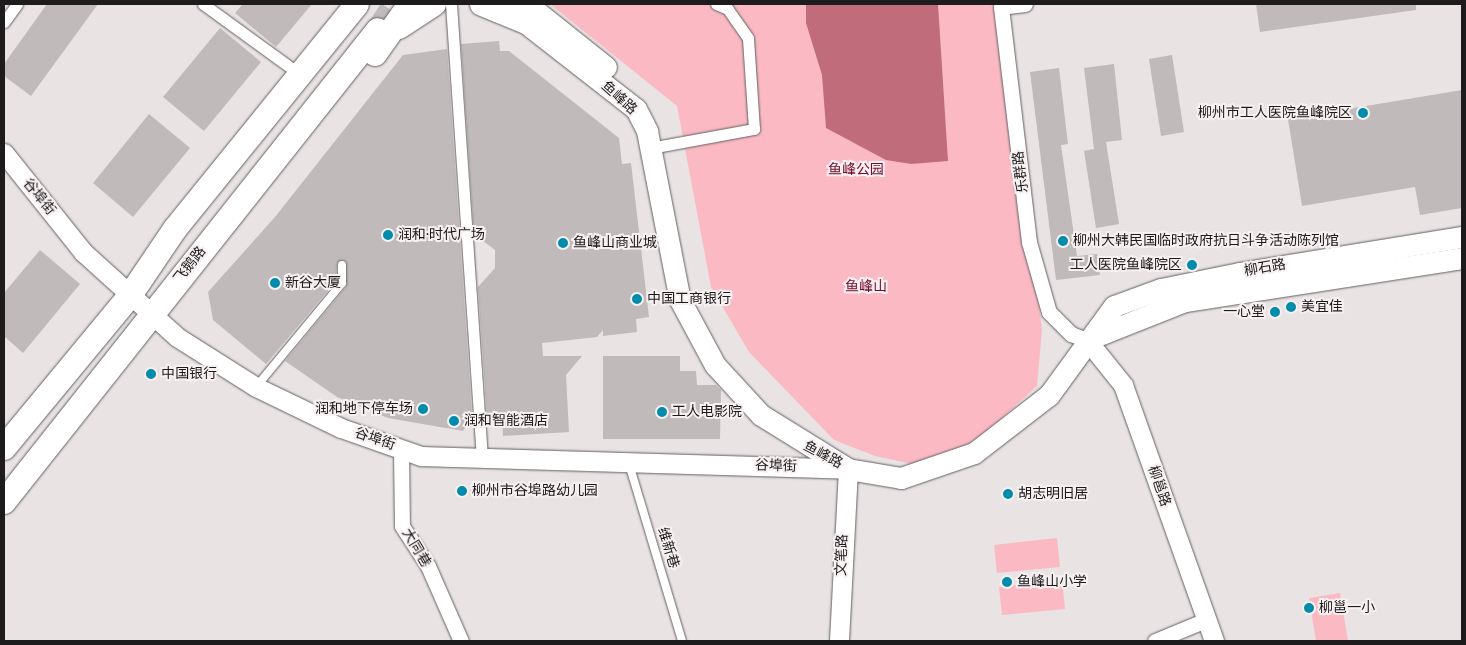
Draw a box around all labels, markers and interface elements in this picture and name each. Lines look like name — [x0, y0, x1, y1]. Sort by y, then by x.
street label: 鱼峰路 — [598, 78, 640, 118]
place label: 柳州市工人医院鱼峰院区 — [1198, 105, 1352, 121]
marker: 柳州市工人医院鱼峰院区 — [1356, 106, 1370, 120]
street label: 乐群路 — [1010, 150, 1032, 194]
park label: 鱼峰公园 — [828, 162, 884, 178]
street label: 谷埠街 — [19, 175, 59, 219]
place label: 润和·时代广场 — [398, 227, 485, 243]
marker: 润和·时代广场 — [382, 229, 394, 241]
place label: 柳州大韩民国临时政府抗日斗争活动陈列馆 — [1073, 233, 1339, 249]
place label: 鱼峰山商业城 — [573, 235, 657, 251]
marker: 柳州大韩民国临时政府抗日斗争活动陈列馆 — [1057, 235, 1069, 247]
marker: 鱼峰山商业城 — [557, 237, 569, 249]
street label: 飞鹅路 — [170, 243, 210, 287]
street label: 柳石路 — [1243, 256, 1287, 280]
place label: 工人医院鱼峰院区 — [1070, 257, 1182, 273]
marker: 工人医院鱼峰院区 — [1186, 259, 1198, 271]
place label: 新谷大厦 — [285, 275, 341, 291]
marker: 新谷大厦 — [269, 277, 281, 289]
park label: 鱼峰山 — [845, 279, 887, 295]
place label: 中国工商银行 — [647, 291, 731, 307]
marker: 中国工商银行 — [631, 293, 643, 305]
place label: 美宜佳 — [1301, 299, 1343, 315]
marker: 美宜佳 — [1285, 301, 1297, 313]
place label: 一心堂 — [1223, 304, 1265, 320]
marker: 一心堂 — [1269, 306, 1281, 318]
place label: 中国银行 — [161, 366, 217, 382]
marker: 中国银行 — [145, 368, 157, 380]
place label: 润和地下停车场 — [315, 401, 413, 417]
marker: 润和地下停车场 — [417, 403, 429, 415]
place label: 工人电影院 — [672, 404, 742, 420]
marker: 工人电影院 — [656, 406, 668, 418]
place label: 润和智能酒店 — [464, 413, 548, 429]
marker: 润和智能酒店 — [448, 415, 460, 427]
street label: 谷埠街 — [352, 424, 398, 454]
street label: 鱼峰路 — [801, 438, 845, 472]
street label: 谷埠街 — [755, 457, 797, 475]
street label: 柳邕路 — [1144, 463, 1174, 509]
place label: 柳州市谷埠路幼儿园 — [472, 483, 598, 499]
marker: 柳州市谷埠路幼儿园 — [456, 485, 468, 497]
place label: 胡志明旧居 — [1018, 486, 1088, 502]
marker: 胡志明旧居 — [1002, 488, 1014, 500]
street label: 维新巷 — [654, 525, 682, 571]
street label: 大同巷 — [398, 526, 434, 570]
street label: 文笔路 — [833, 534, 851, 576]
place label: 鱼峰山小学 — [1017, 574, 1087, 590]
marker: 鱼峰山小学 — [1001, 576, 1013, 588]
place label: 柳邕一小 — [1319, 600, 1375, 616]
marker: 柳邕一小 — [1303, 602, 1315, 614]

